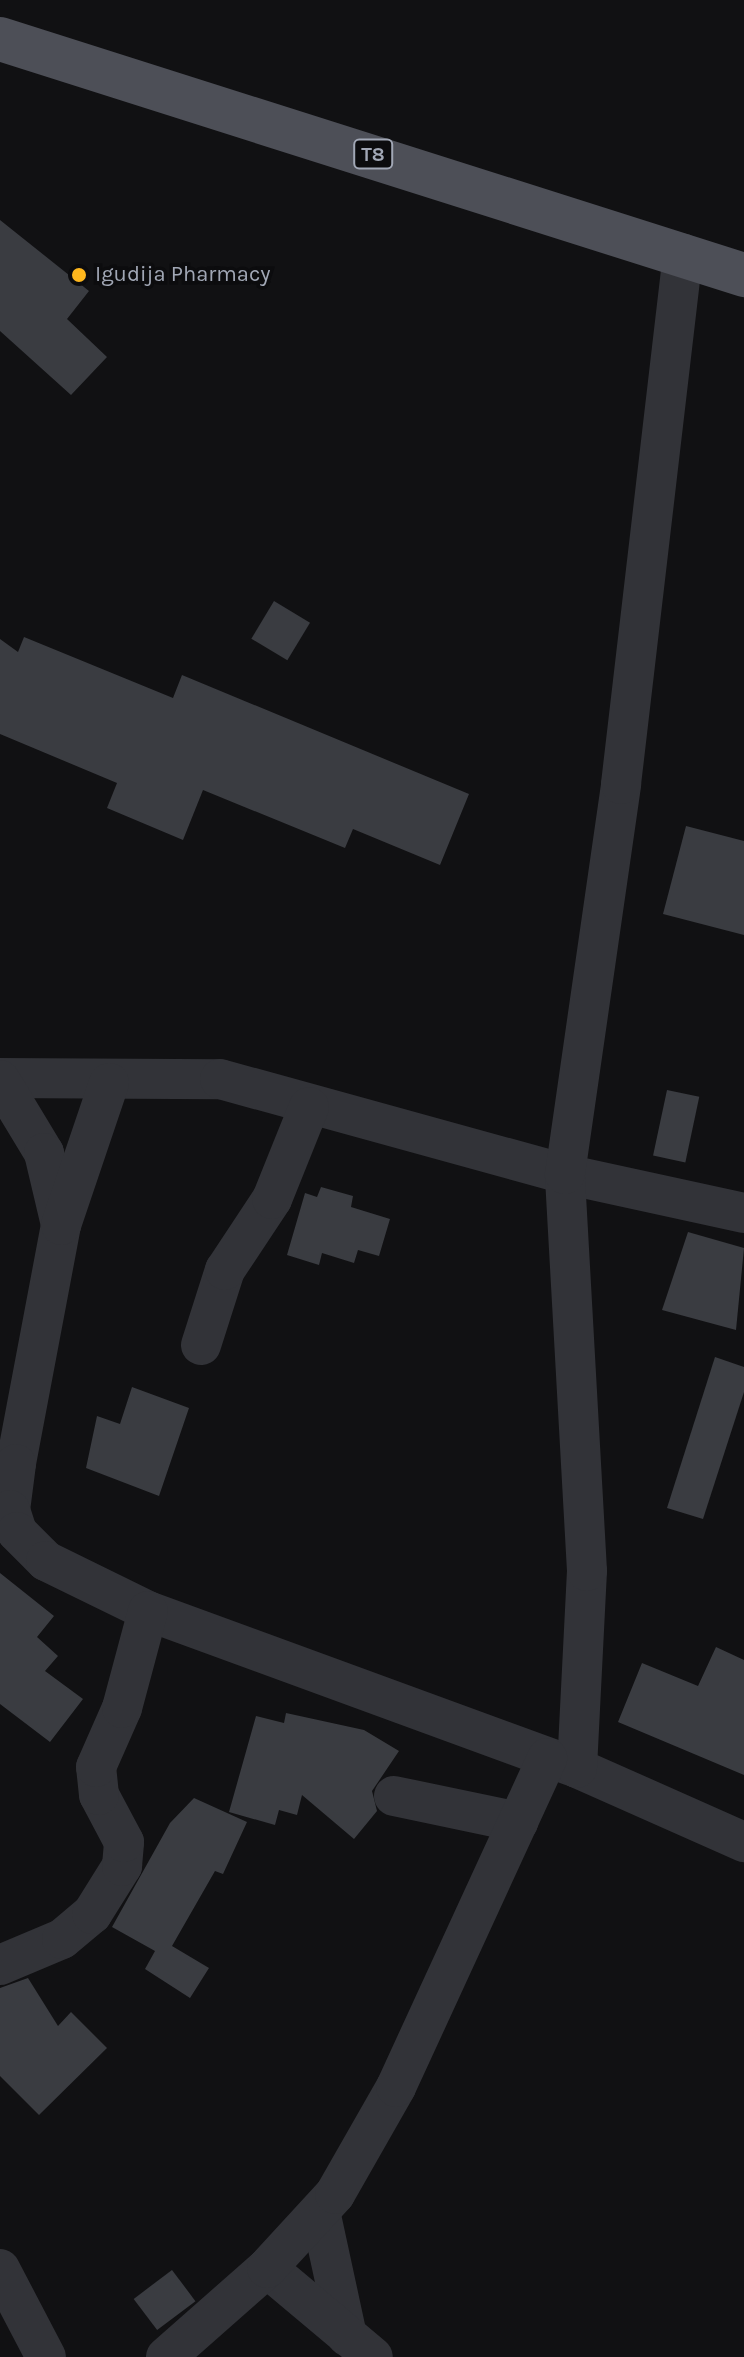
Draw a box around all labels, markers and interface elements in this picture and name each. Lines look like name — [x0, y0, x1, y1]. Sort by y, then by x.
road number: T8 — [353, 138, 393, 170]
place label: Igudija Pharmacy — [95, 262, 271, 288]
marker: Igudija Pharmacy — [70, 266, 88, 284]

